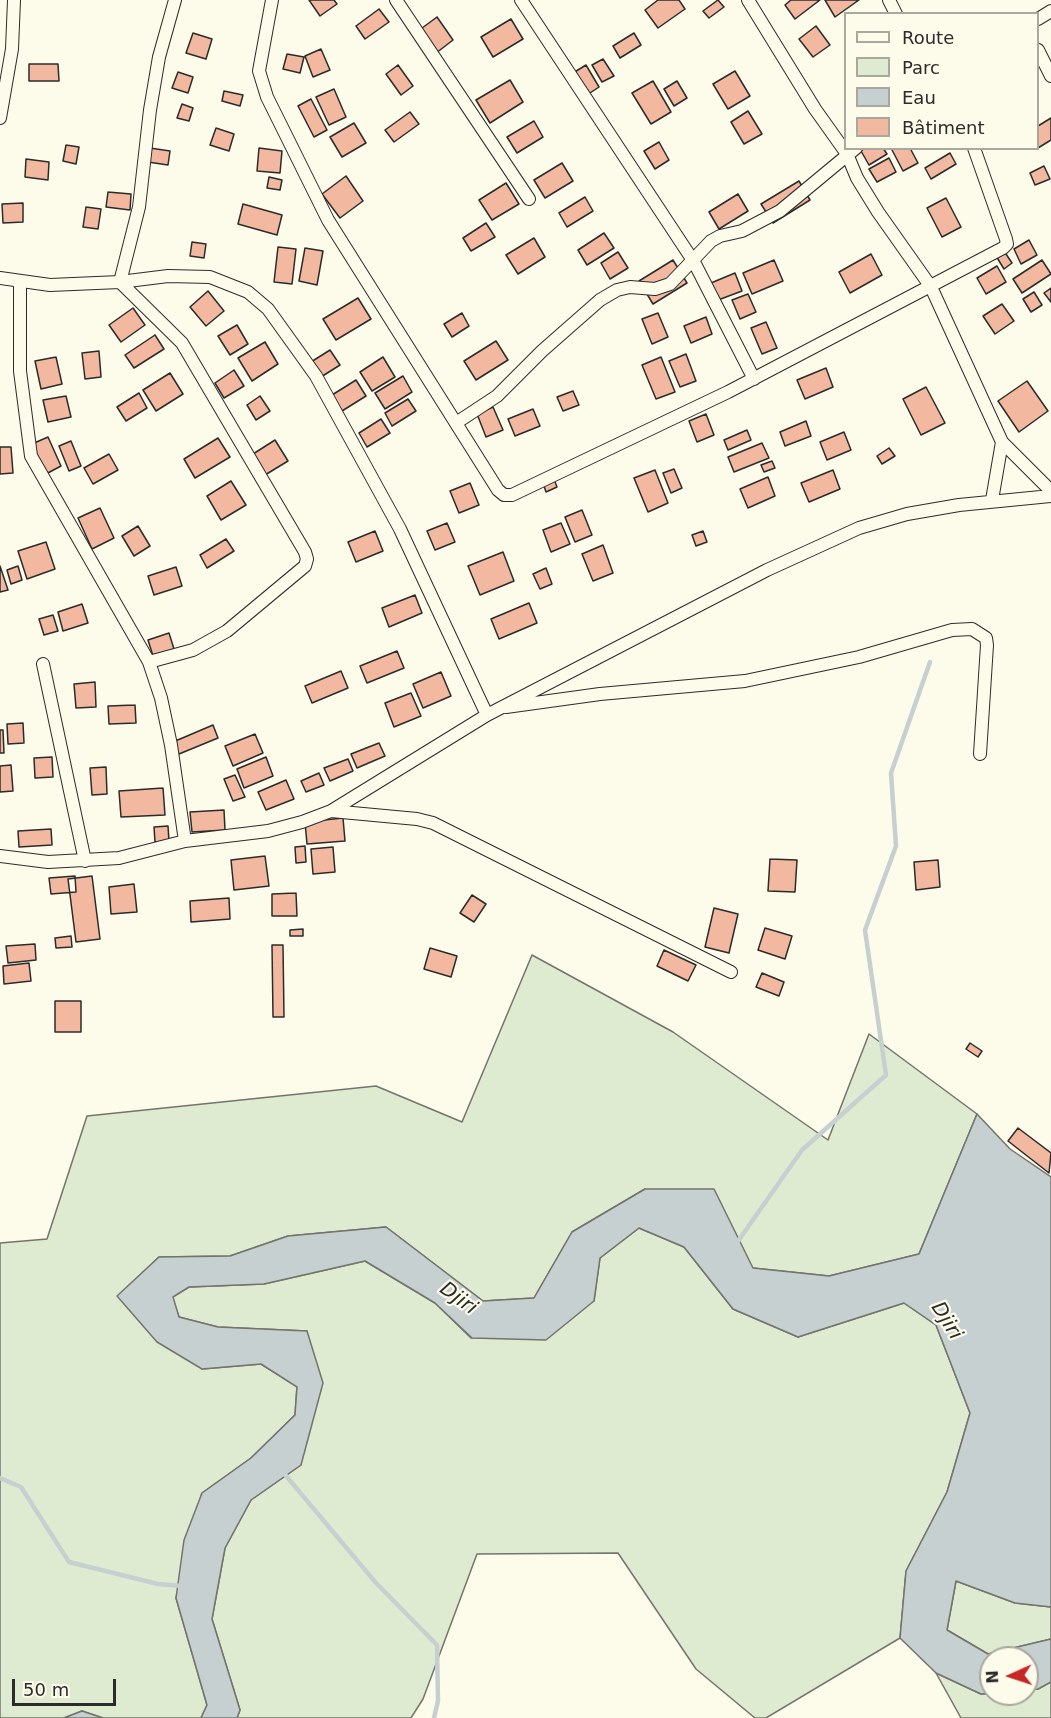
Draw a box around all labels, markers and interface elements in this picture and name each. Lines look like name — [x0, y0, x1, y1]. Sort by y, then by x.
legend — [844, 12, 1039, 150]
text: Route — [902, 27, 954, 48]
text: Parc — [902, 57, 940, 78]
text: Eau — [902, 87, 936, 108]
text: Bâtiment — [902, 117, 985, 138]
water label: Djiri — [435, 1277, 481, 1321]
water label: Djiri — [925, 1298, 967, 1344]
north arrow — [979, 1646, 1039, 1706]
scale bar — [15, 1667, 118, 1705]
text: N — [983, 1670, 1002, 1684]
text: 50 m — [23, 1679, 69, 1700]

